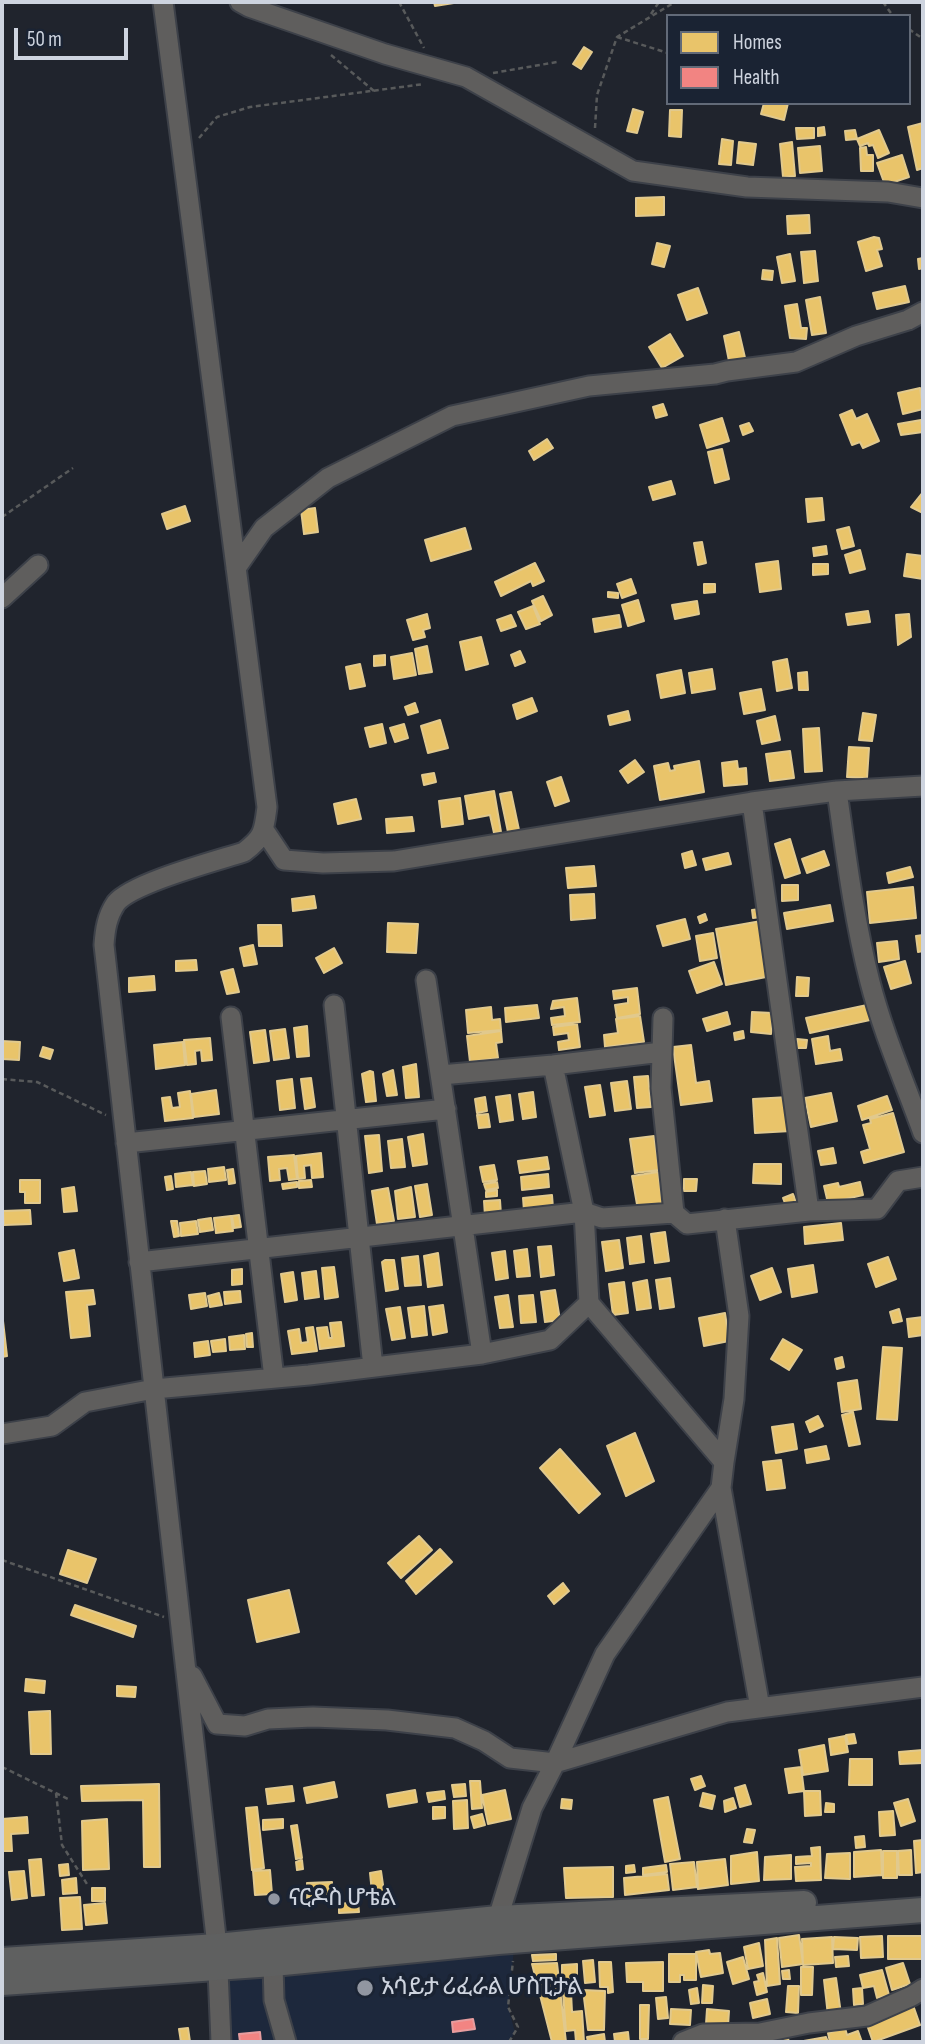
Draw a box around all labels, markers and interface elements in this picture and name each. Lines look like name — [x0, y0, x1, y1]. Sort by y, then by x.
scale bar — [18, 14, 131, 58]
legend — [666, 14, 911, 105]
text: 50 m — [27, 27, 62, 52]
text: Homes — [733, 30, 782, 55]
text: Health — [733, 65, 780, 90]
place label: ናርዶስ ሆቴል — [288, 1885, 396, 1913]
marker: ናርዶስ ሆቴል — [266, 1891, 282, 1907]
place label: አሳይታ ሪፈራል ሆስፒታል — [381, 1974, 583, 2002]
marker: አሳይታ ሪፈራል ሆስፒታል — [355, 1978, 375, 1998]

